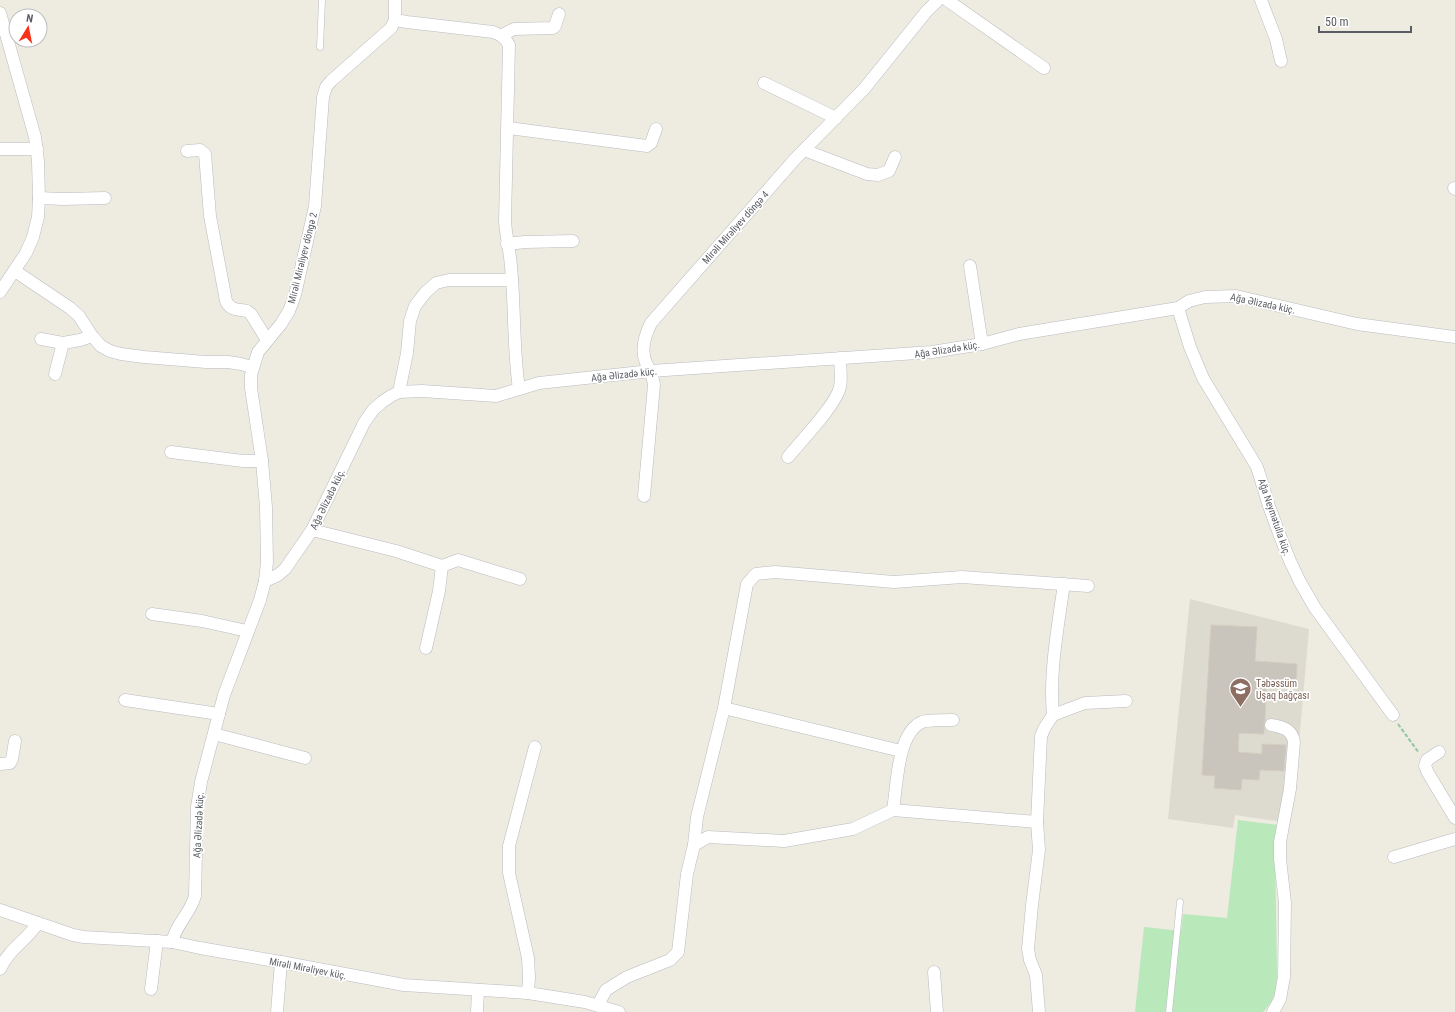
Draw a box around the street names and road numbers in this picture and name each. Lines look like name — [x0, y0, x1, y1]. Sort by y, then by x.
street label: Mirəli Mirəliyev döngə 4 — [700, 189, 771, 266]
street label: Mirəli Mirəliyev döngə 2 — [286, 211, 319, 305]
street label: Ağa Əlizadə küç. — [1229, 291, 1296, 316]
street label: Ağa Əlizadə küç. — [914, 339, 981, 360]
street label: Ağa Əlizadə küç. — [591, 366, 657, 383]
street label: Ağa Əlizadə küç. — [308, 467, 347, 531]
street label: Ağa Neymətulla küç. — [1256, 477, 1293, 557]
street label: Ağa Əlizadə küç. — [191, 792, 206, 858]
street label: Mirəli Mirəliyev küç. — [268, 956, 347, 981]

